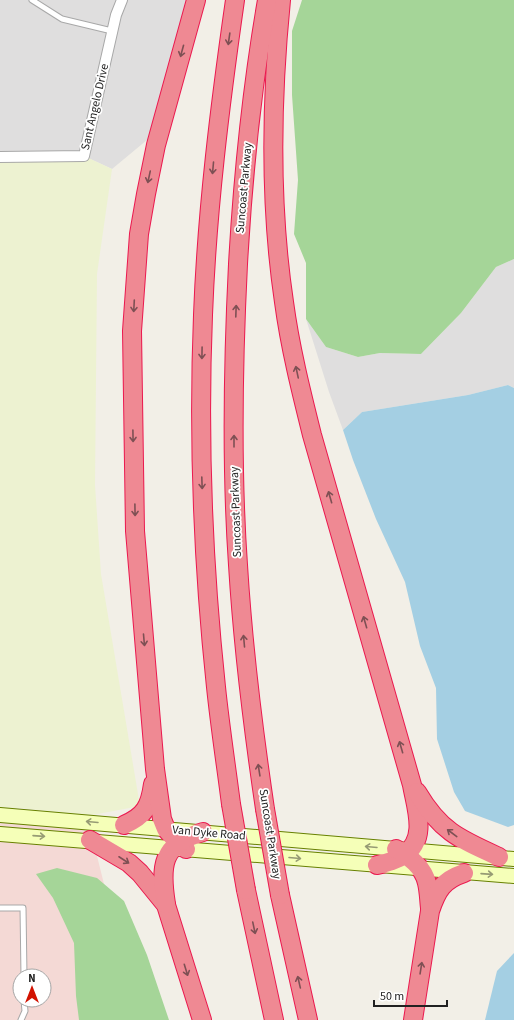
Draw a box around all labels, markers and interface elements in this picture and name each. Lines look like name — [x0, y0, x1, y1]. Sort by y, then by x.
one-way arrow — [225, 32, 233, 45]
one-way arrow — [177, 44, 185, 57]
street label: Sant Angelo Drive — [77, 62, 113, 152]
street label: Suncoast Parkway — [232, 142, 256, 234]
one-way arrow — [209, 161, 216, 174]
one-way arrow — [145, 170, 153, 183]
one-way arrow — [130, 299, 137, 312]
one-way arrow — [232, 305, 240, 318]
one-way arrow — [198, 346, 206, 359]
one-way arrow — [292, 365, 300, 378]
one-way arrow — [130, 429, 137, 442]
one-way arrow — [230, 435, 238, 448]
street label: Suncoast Parkway — [226, 466, 246, 558]
one-way arrow — [198, 476, 206, 489]
one-way arrow — [326, 491, 333, 504]
one-way arrow — [131, 503, 139, 516]
one-way arrow — [361, 616, 368, 629]
one-way arrow — [140, 633, 148, 646]
one-way arrow — [240, 635, 247, 648]
one-way arrow — [397, 741, 404, 754]
one-way arrow — [255, 764, 263, 777]
street label: Suncoast Parkway — [254, 788, 286, 881]
one-way arrow — [86, 818, 99, 826]
street label: Van Dyke Road — [172, 821, 246, 845]
one-way arrow — [446, 829, 457, 837]
one-way arrow — [32, 833, 45, 840]
one-way arrow — [365, 843, 378, 850]
one-way arrow — [288, 855, 301, 862]
one-way arrow — [118, 856, 129, 864]
one-way arrow — [480, 871, 493, 878]
one-way arrow — [250, 921, 258, 934]
one-way arrow — [417, 962, 425, 975]
one-way arrow — [183, 964, 191, 976]
north arrow — [12, 968, 52, 1008]
text: N — [28, 971, 36, 986]
one-way arrow — [295, 976, 302, 989]
scale bar — [374, 982, 447, 1008]
text: 50 m — [380, 988, 404, 1005]

